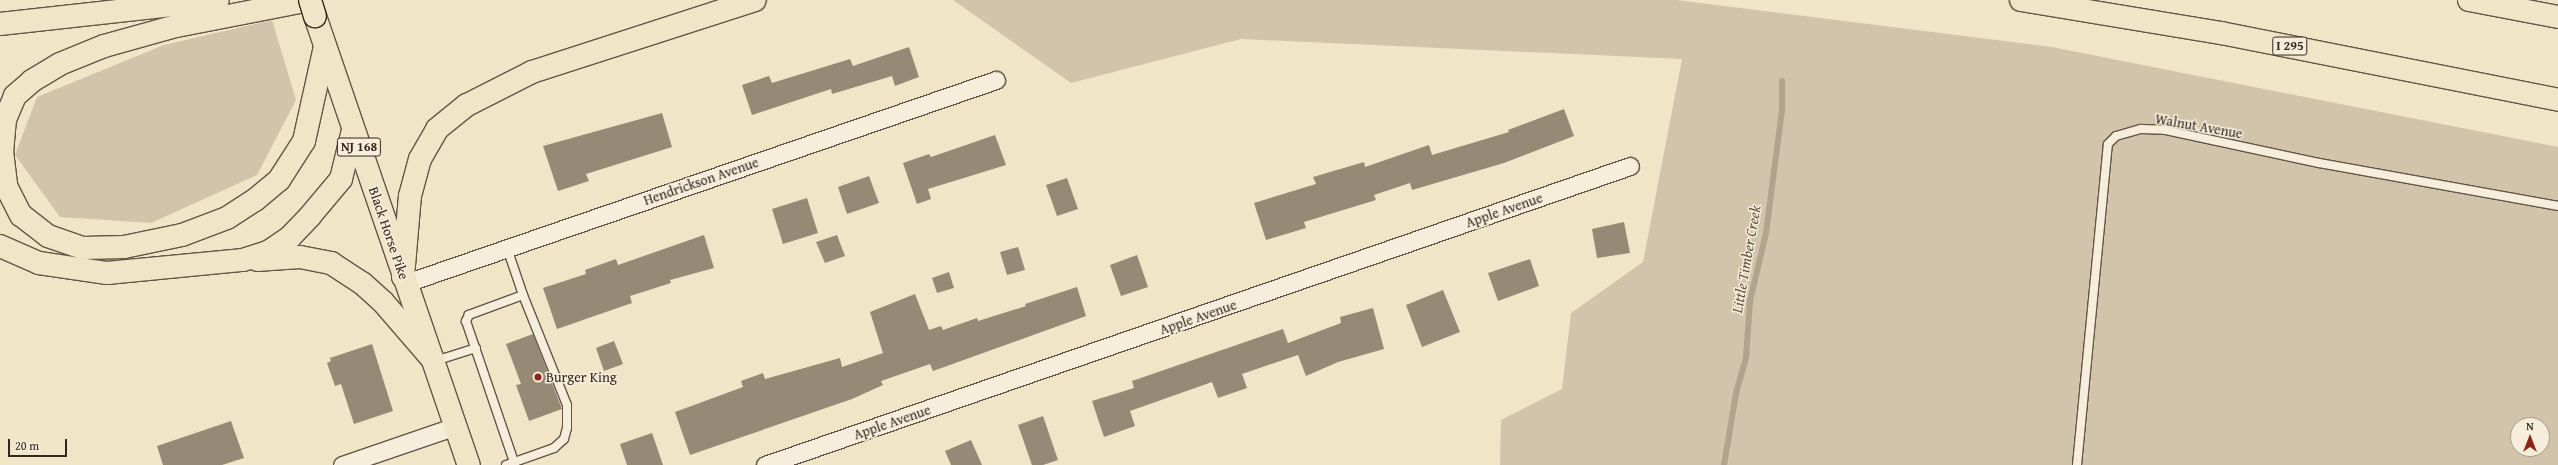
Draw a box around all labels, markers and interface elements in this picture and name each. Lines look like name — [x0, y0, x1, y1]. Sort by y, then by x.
road number: I 295 — [2272, 35, 2308, 57]
street label: Walnut Avenue — [2154, 110, 2244, 142]
road number: NJ 168 — [336, 136, 382, 158]
street label: Hendrickson Avenue — [641, 153, 761, 209]
street label: Black Horse Pike — [365, 184, 413, 282]
street label: Apple Avenue — [1463, 189, 1545, 231]
water label: Little Timber Creek — [1728, 204, 1764, 314]
street label: Apple Avenue — [1157, 296, 1239, 338]
place label: Burger King — [546, 369, 617, 385]
marker: Burger King — [533, 372, 543, 382]
street label: Apple Avenue — [851, 401, 933, 443]
north arrow — [2510, 417, 2550, 457]
text: N — [2526, 418, 2534, 434]
scale bar — [10, 431, 69, 457]
text: 20 m — [15, 437, 39, 454]

